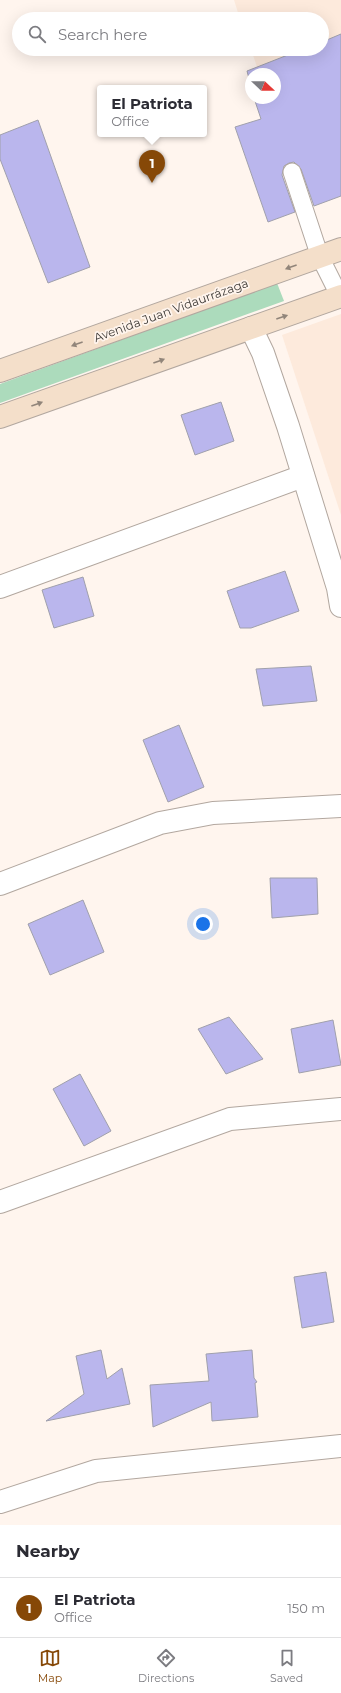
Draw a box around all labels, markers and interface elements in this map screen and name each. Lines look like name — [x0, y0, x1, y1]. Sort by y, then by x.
search box — [12, 12, 329, 56]
icon: search — [26, 23, 48, 45]
text: Search here — [58, 25, 147, 44]
north arrow — [245, 68, 281, 104]
popup — [97, 85, 207, 137]
text: El Patriota — [111, 94, 193, 113]
text: Office — [111, 113, 149, 129]
pin: 1 — [139, 150, 165, 183]
one-way arrow — [285, 264, 297, 270]
street label: Avenida Juan Vidaurrázaga — [92, 275, 250, 345]
one-way arrow — [276, 314, 288, 320]
one-way arrow — [70, 341, 82, 347]
one-way arrow — [154, 357, 166, 363]
one-way arrow — [31, 401, 43, 407]
your location — [193, 914, 213, 934]
text: Nearby — [16, 1541, 80, 1561]
text: El Patriota — [54, 1590, 136, 1609]
text: 1 — [26, 1600, 32, 1616]
text: 150 m — [287, 1600, 325, 1616]
text: Office — [54, 1609, 92, 1625]
tab: Map — [38, 1647, 62, 1685]
tab: Directions — [138, 1647, 194, 1685]
tab: Saved — [270, 1647, 303, 1685]

